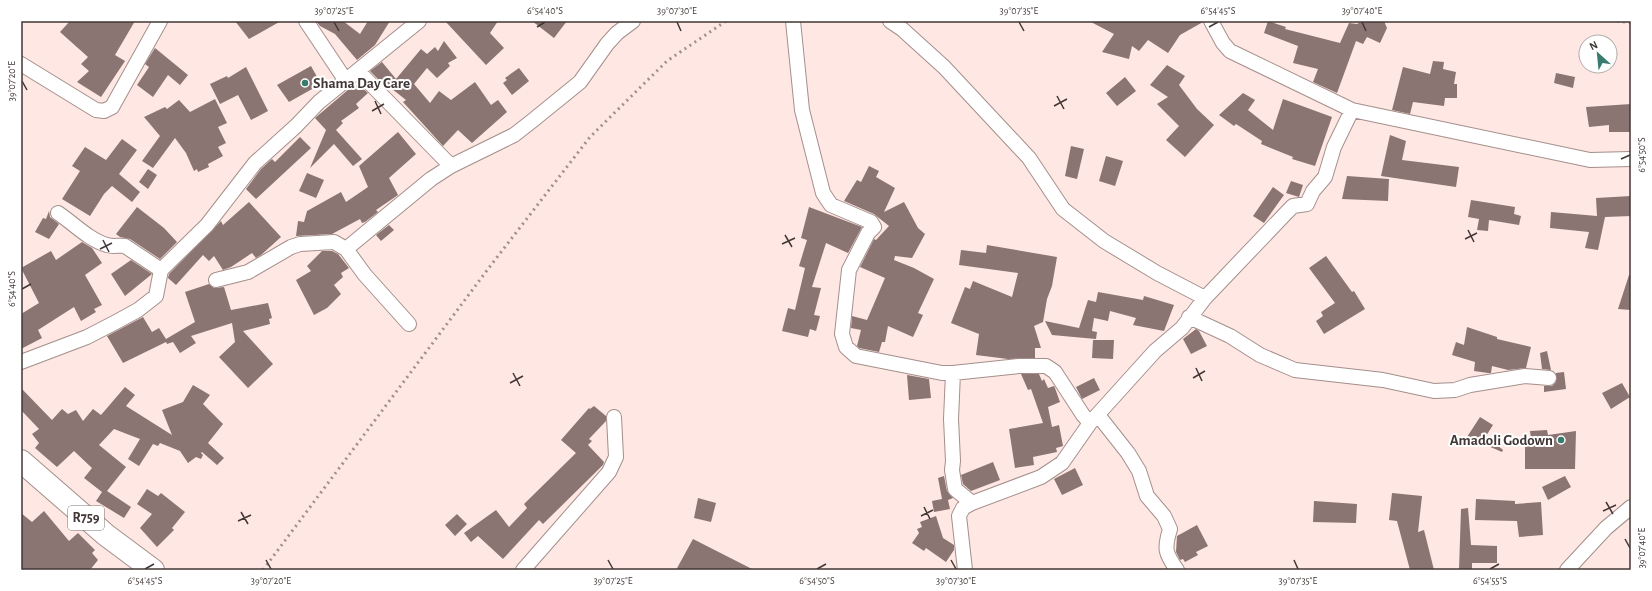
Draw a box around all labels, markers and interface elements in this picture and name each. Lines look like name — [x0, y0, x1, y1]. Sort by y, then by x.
text: 39°07'25"E — [314, 6, 354, 16]
text: 6°54'40"S — [527, 6, 563, 16]
text: 39°07'30"E — [657, 6, 697, 16]
text: 39°07'35"E — [1000, 6, 1039, 16]
text: 6°54'45"S — [1201, 6, 1236, 16]
text: 39°07'40"E — [1342, 6, 1382, 16]
north arrow — [1578, 34, 1618, 74]
text: N — [1588, 39, 1600, 52]
text: 39°07'20"E — [7, 61, 17, 101]
place label: Shama Day Care — [313, 76, 410, 91]
marker: Shama Day Care — [300, 78, 310, 88]
text: 6°54'50"S — [1637, 137, 1647, 173]
text: 6°54'40"S — [7, 271, 17, 307]
place label: Amadoli Godown — [1450, 433, 1553, 448]
marker: Amadoli Godown — [1556, 435, 1566, 445]
road number: R759 — [68, 506, 104, 530]
text: 39°07'40"E — [1637, 528, 1647, 568]
text: 6°54'45"S — [128, 576, 163, 586]
text: 39°07'20"E — [251, 576, 291, 586]
text: 39°07'25"E — [593, 576, 633, 586]
text: 6°54'50"S — [799, 576, 835, 586]
text: 39°07'30"E — [936, 576, 976, 586]
text: 39°07'35"E — [1279, 576, 1318, 586]
text: 6°54'55"S — [1473, 576, 1507, 586]

